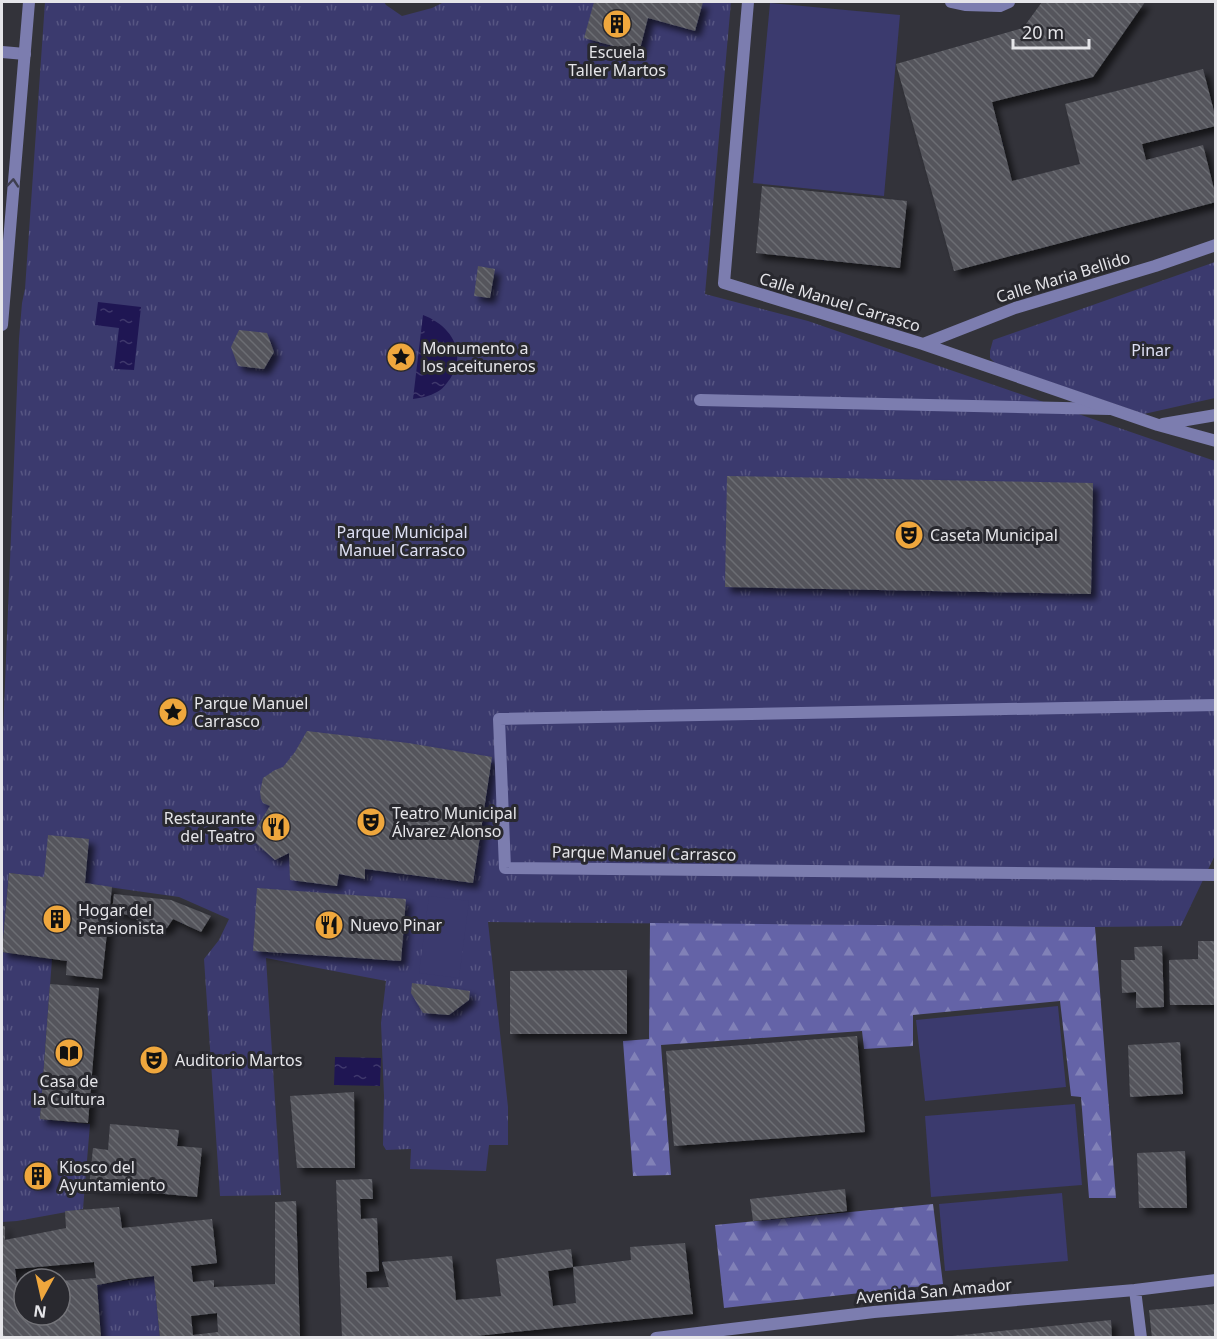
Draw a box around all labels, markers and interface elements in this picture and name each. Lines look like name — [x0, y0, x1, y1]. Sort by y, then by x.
building icon: Escuela Taller Martos — [601, 8, 633, 40]
scale bar — [1013, 12, 1090, 50]
text: 20 m — [1022, 20, 1064, 44]
place label: Escuela Taller Martos — [568, 41, 666, 81]
one-way arrow — [6, 179, 19, 188]
street label: Calle Maria Bellido — [993, 246, 1133, 308]
street label: Calle Manuel Carrasco — [757, 267, 923, 337]
place label: Monumento a los aceituneros — [422, 337, 536, 377]
park label: Pinar — [1131, 339, 1171, 361]
place icon: Monumento a los aceituneros — [385, 341, 417, 373]
theatre icon: Caseta Municipal — [893, 519, 925, 551]
park label: Parque Municipal Manuel Carrasco — [336, 521, 468, 561]
place label: Caseta Municipal — [930, 524, 1058, 546]
place label: Parque Manuel Carrasco — [194, 692, 308, 732]
place icon: Parque Manuel Carrasco — [157, 696, 189, 728]
place label: Teatro Municipal Álvarez Alonso — [392, 802, 517, 842]
theatre icon: Teatro Municipal Álvarez Alonso — [355, 806, 387, 838]
place label: Restaurante del Teatro — [164, 807, 255, 847]
restaurant icon: Restaurante del Teatro — [260, 811, 292, 843]
street label: Parque Manuel Carrasco — [552, 840, 736, 866]
place label: Hogar del Pensionista — [78, 899, 165, 939]
building icon: Hogar del Pensionista — [41, 903, 73, 935]
restaurant icon: Nuevo Pinar — [313, 909, 345, 941]
place label: Nuevo Pinar — [350, 914, 442, 936]
library icon: Casa de la Cultura — [53, 1037, 85, 1069]
theatre icon: Auditorio Martos — [138, 1044, 170, 1076]
place label: Auditorio Martos — [175, 1049, 302, 1071]
place label: Casa de la Cultura — [33, 1070, 105, 1110]
place label: Kiosco del Ayuntamiento — [59, 1156, 165, 1196]
building icon: Kiosco del Ayuntamiento — [22, 1160, 54, 1192]
north arrow — [12, 1267, 72, 1327]
street label: Avenida San Amador — [855, 1273, 1013, 1309]
text: N — [32, 1300, 48, 1324]

